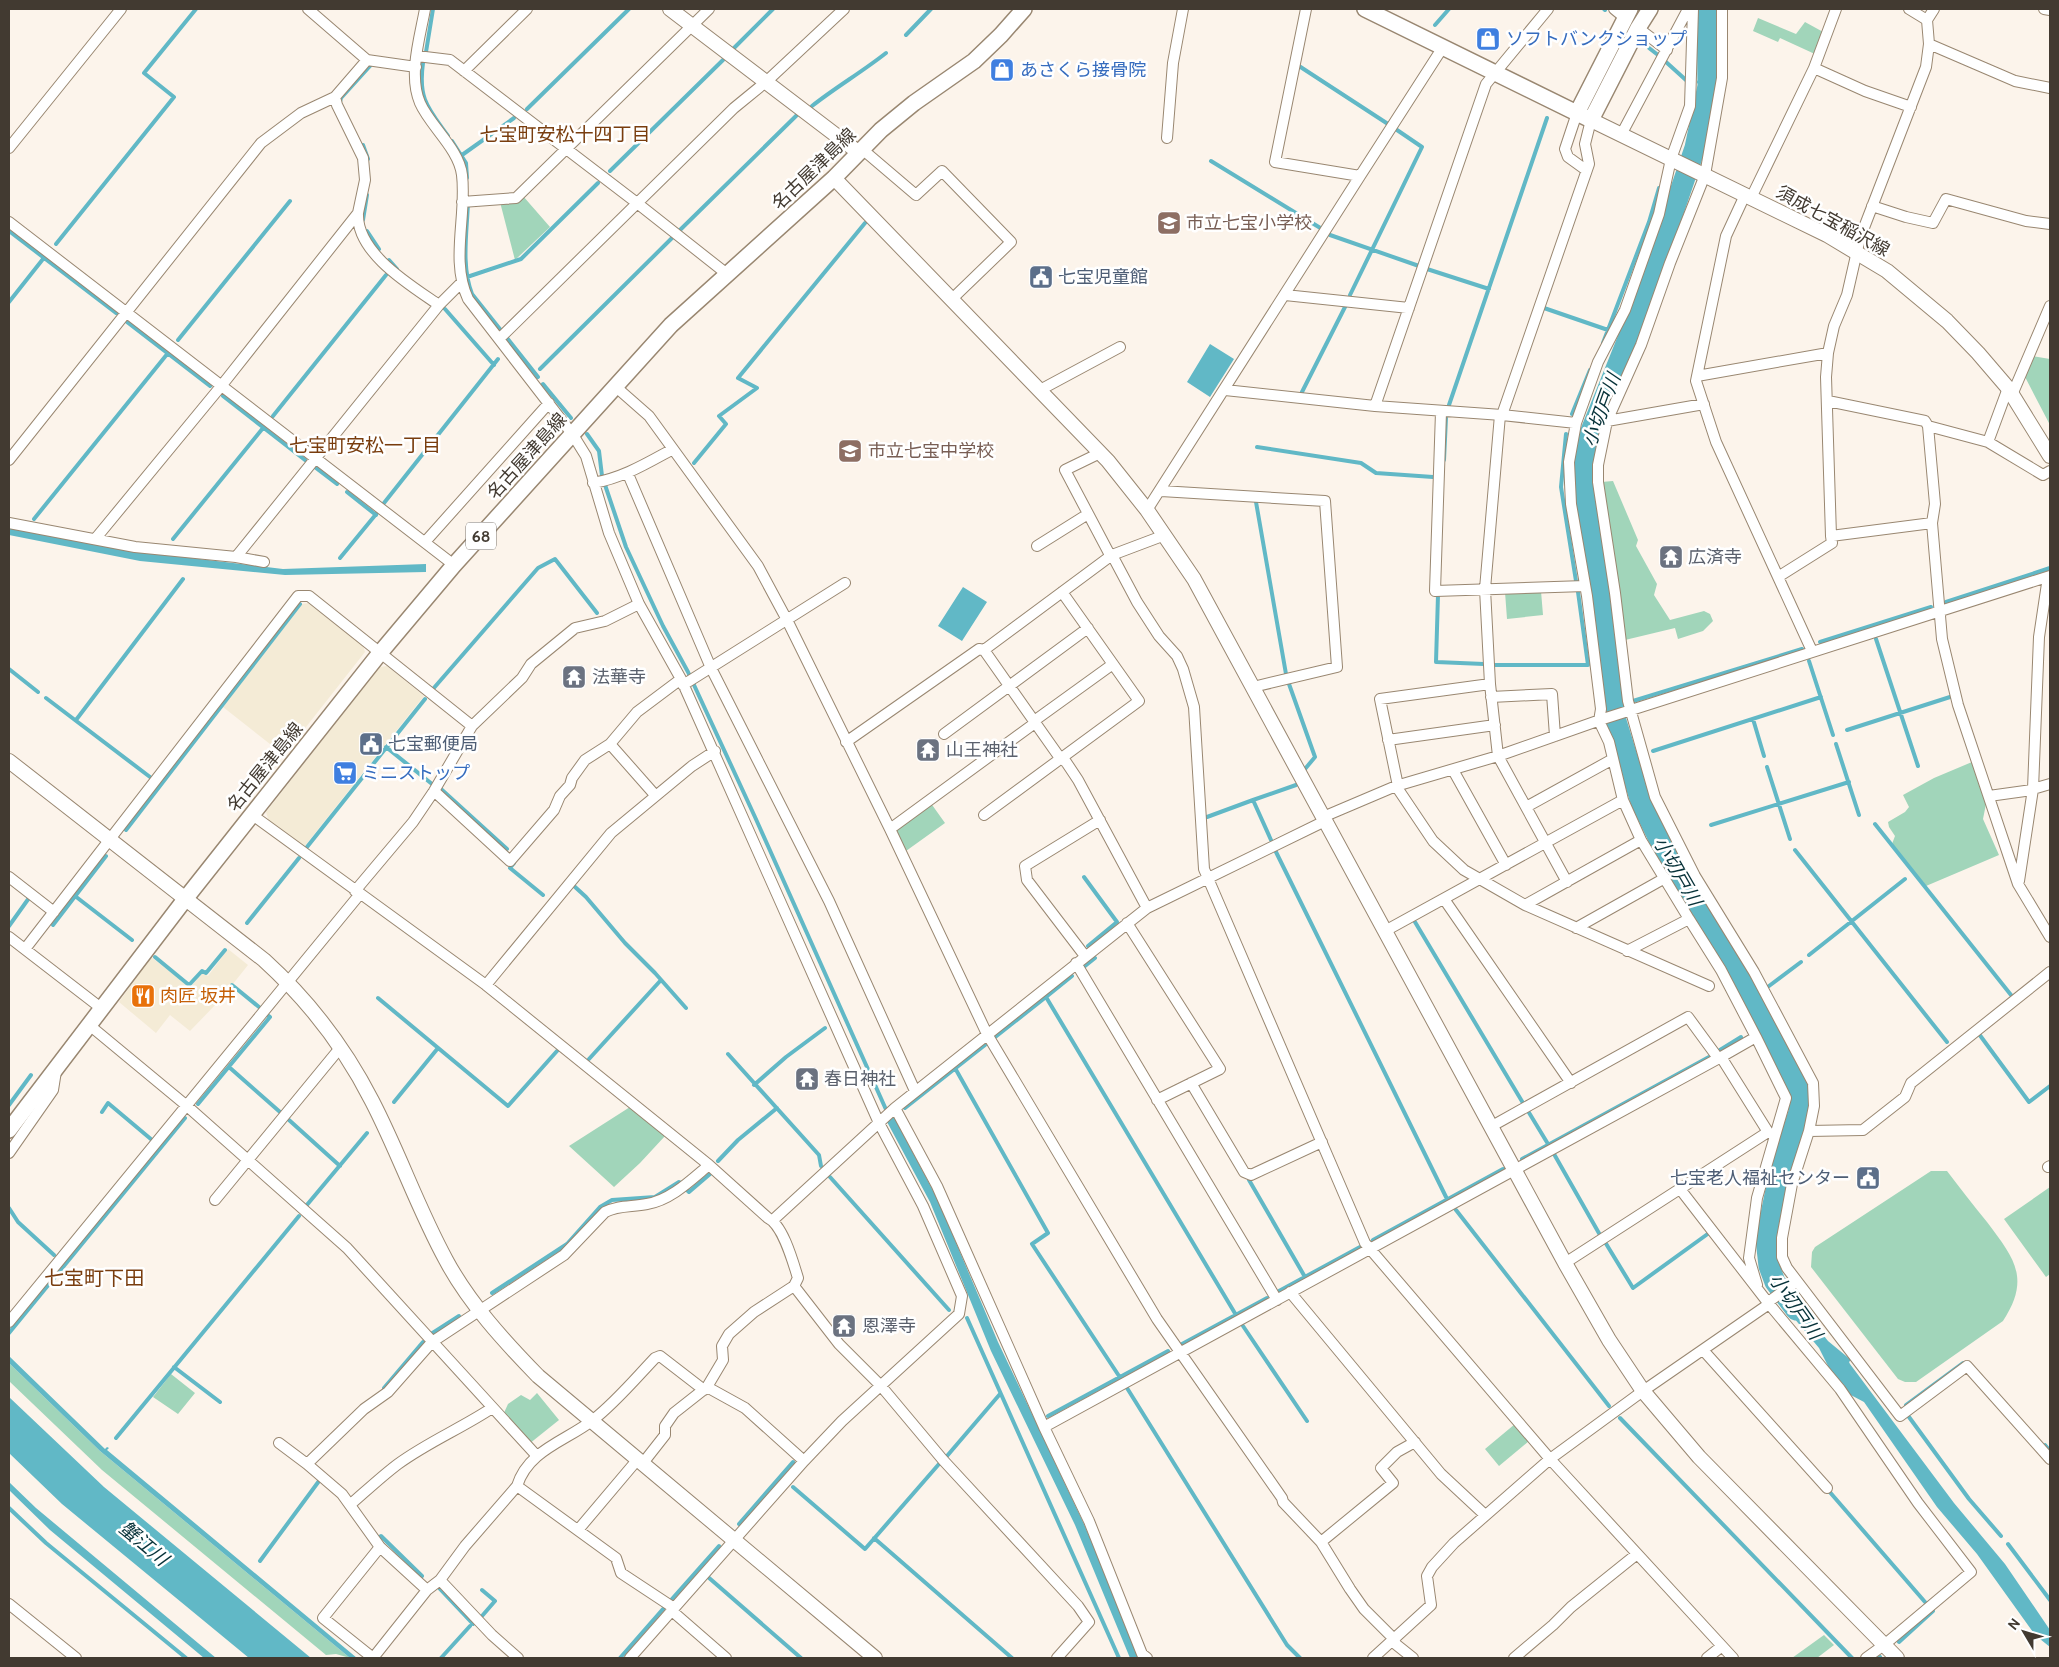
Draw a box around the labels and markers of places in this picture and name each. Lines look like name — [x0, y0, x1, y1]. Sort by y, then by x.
shop icon: ソフトバンクショップ — [1475, 26, 1501, 52]
place label: ソフトバンクショップ — [1506, 28, 1687, 50]
shop icon: あさくら接骨院 — [989, 57, 1015, 83]
place label: あさくら接骨院 — [1020, 59, 1146, 81]
school or university icon: 市立七宝小学校 — [1156, 210, 1182, 236]
place label: 市立七宝小学校 — [1186, 212, 1312, 234]
public building icon: 七宝児童館 — [1028, 264, 1054, 290]
place label: 七宝児童館 — [1058, 266, 1148, 288]
school or university icon: 市立七宝中学校 — [837, 438, 863, 464]
place label: 市立七宝中学校 — [868, 440, 994, 462]
temple icon: 広済寺 — [1658, 544, 1684, 570]
place label: 広済寺 — [1688, 546, 1742, 568]
temple icon: 法華寺 — [561, 664, 587, 690]
place label: 法華寺 — [592, 666, 646, 688]
public building icon: 七宝郵便局 — [358, 731, 384, 757]
place label: 七宝郵便局 — [388, 733, 478, 755]
temple icon: 山王神社 — [915, 737, 941, 763]
place label: 山王神社 — [946, 739, 1018, 761]
supermarket icon: ミニストップ — [332, 760, 358, 786]
place label: ミニストップ — [362, 762, 470, 784]
restaurant icon: 肉匠 坂井 — [130, 983, 156, 1009]
place label: 肉匠 坂井 — [160, 985, 236, 1007]
temple icon: 春日神社 — [794, 1066, 820, 1092]
place label: 春日神社 — [824, 1068, 896, 1090]
public building icon: 七宝老人福祉センター — [1855, 1165, 1881, 1191]
place label: 七宝老人福祉センター — [1670, 1167, 1850, 1189]
temple icon: 恩澤寺 — [831, 1313, 857, 1339]
place label: 恩澤寺 — [862, 1315, 916, 1337]

